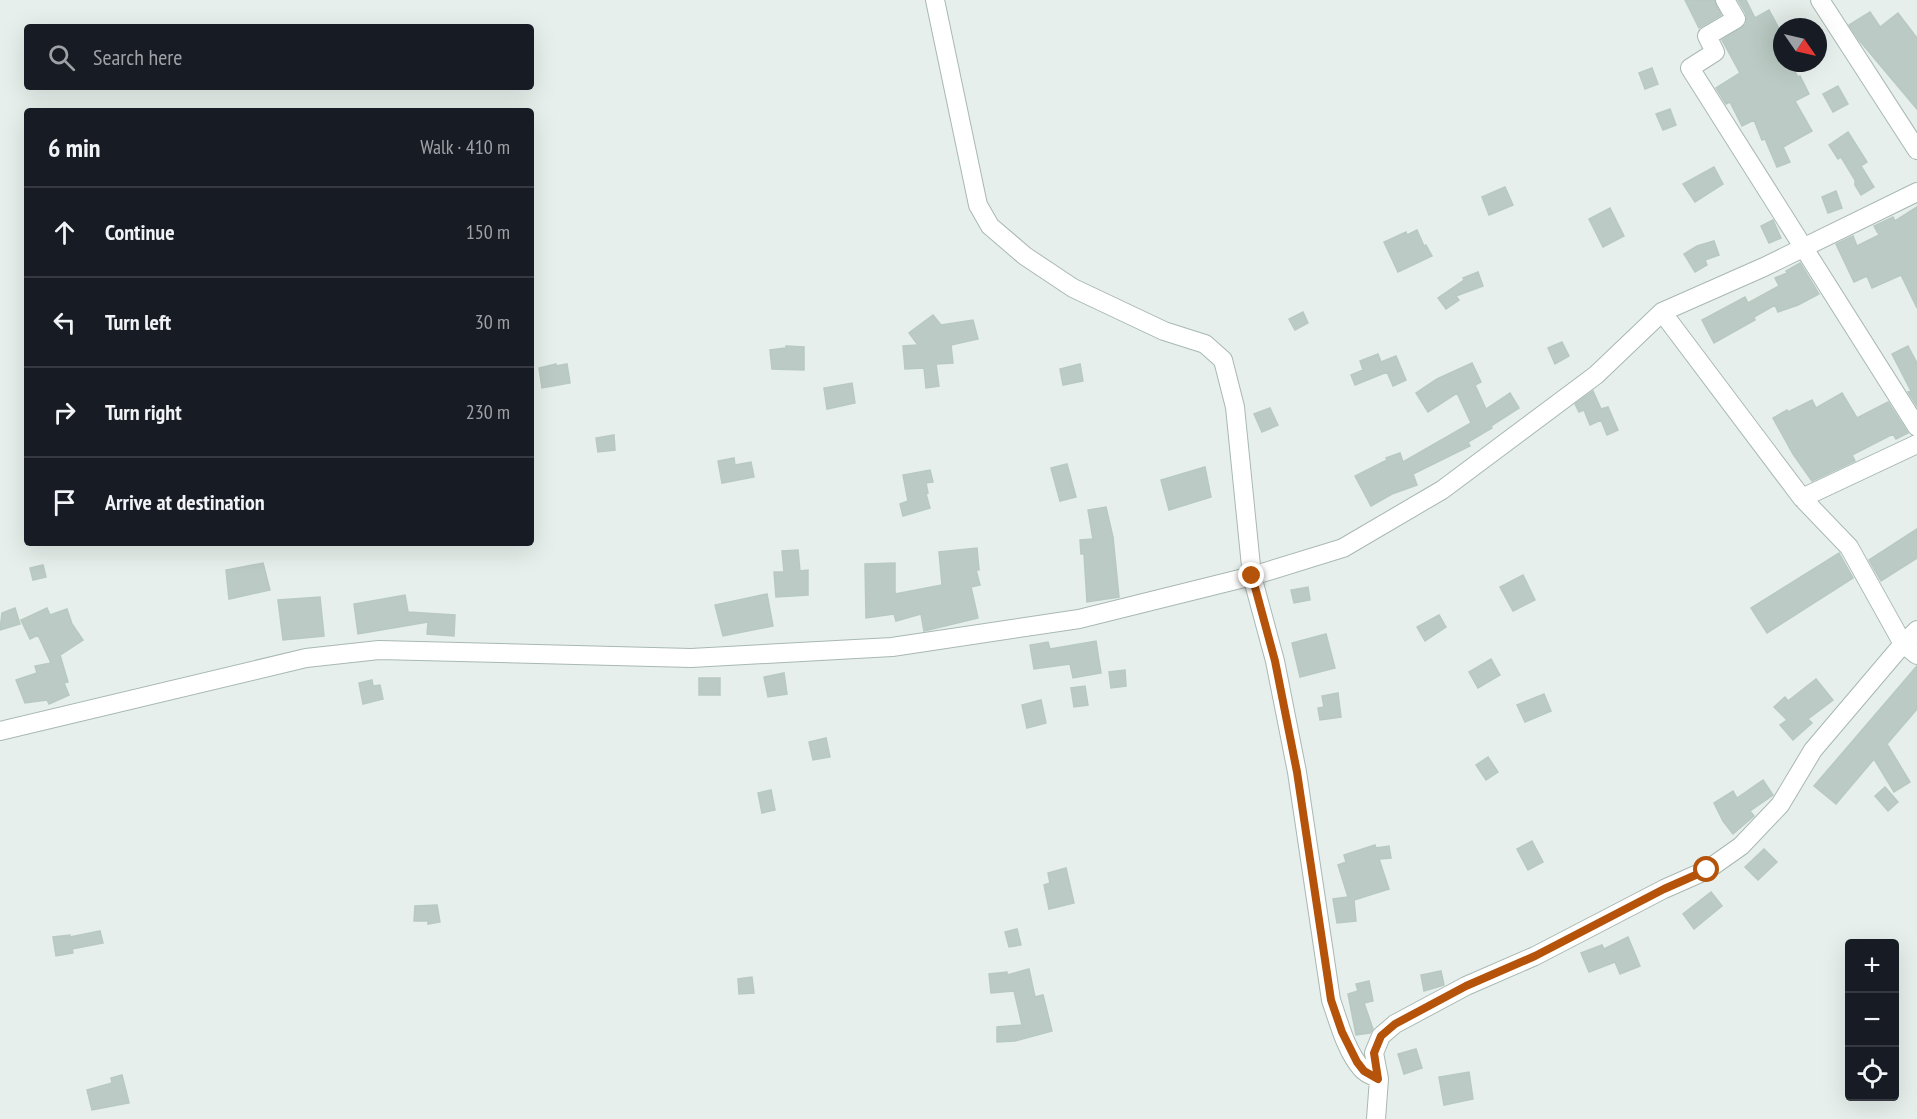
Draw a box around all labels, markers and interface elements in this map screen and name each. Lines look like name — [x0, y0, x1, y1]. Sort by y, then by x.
north arrow — [1773, 18, 1827, 72]
search box — [24, 24, 534, 90]
icon: search — [45, 41, 78, 74]
text: Search here — [93, 43, 182, 71]
text: 6 min — [48, 131, 101, 164]
text: Walk · 410 m — [420, 134, 510, 160]
icon: ahead — [48, 216, 81, 249]
text: Continue — [105, 218, 175, 246]
text: 150 m — [466, 219, 510, 245]
icon: left — [48, 306, 81, 339]
text: Turn left — [105, 308, 171, 336]
text: 30 m — [475, 309, 510, 335]
icon: right — [48, 396, 81, 429]
text: Turn right — [105, 398, 182, 426]
text: 230 m — [466, 399, 510, 425]
icon: arrive — [48, 486, 81, 519]
text: Arrive at destination — [105, 488, 265, 516]
route end — [1238, 562, 1264, 588]
route start — [1693, 856, 1719, 882]
map controls — [1845, 939, 1899, 1101]
button: + — [1845, 939, 1899, 993]
button: − — [1845, 993, 1899, 1047]
button: locate — [1845, 1047, 1899, 1101]

